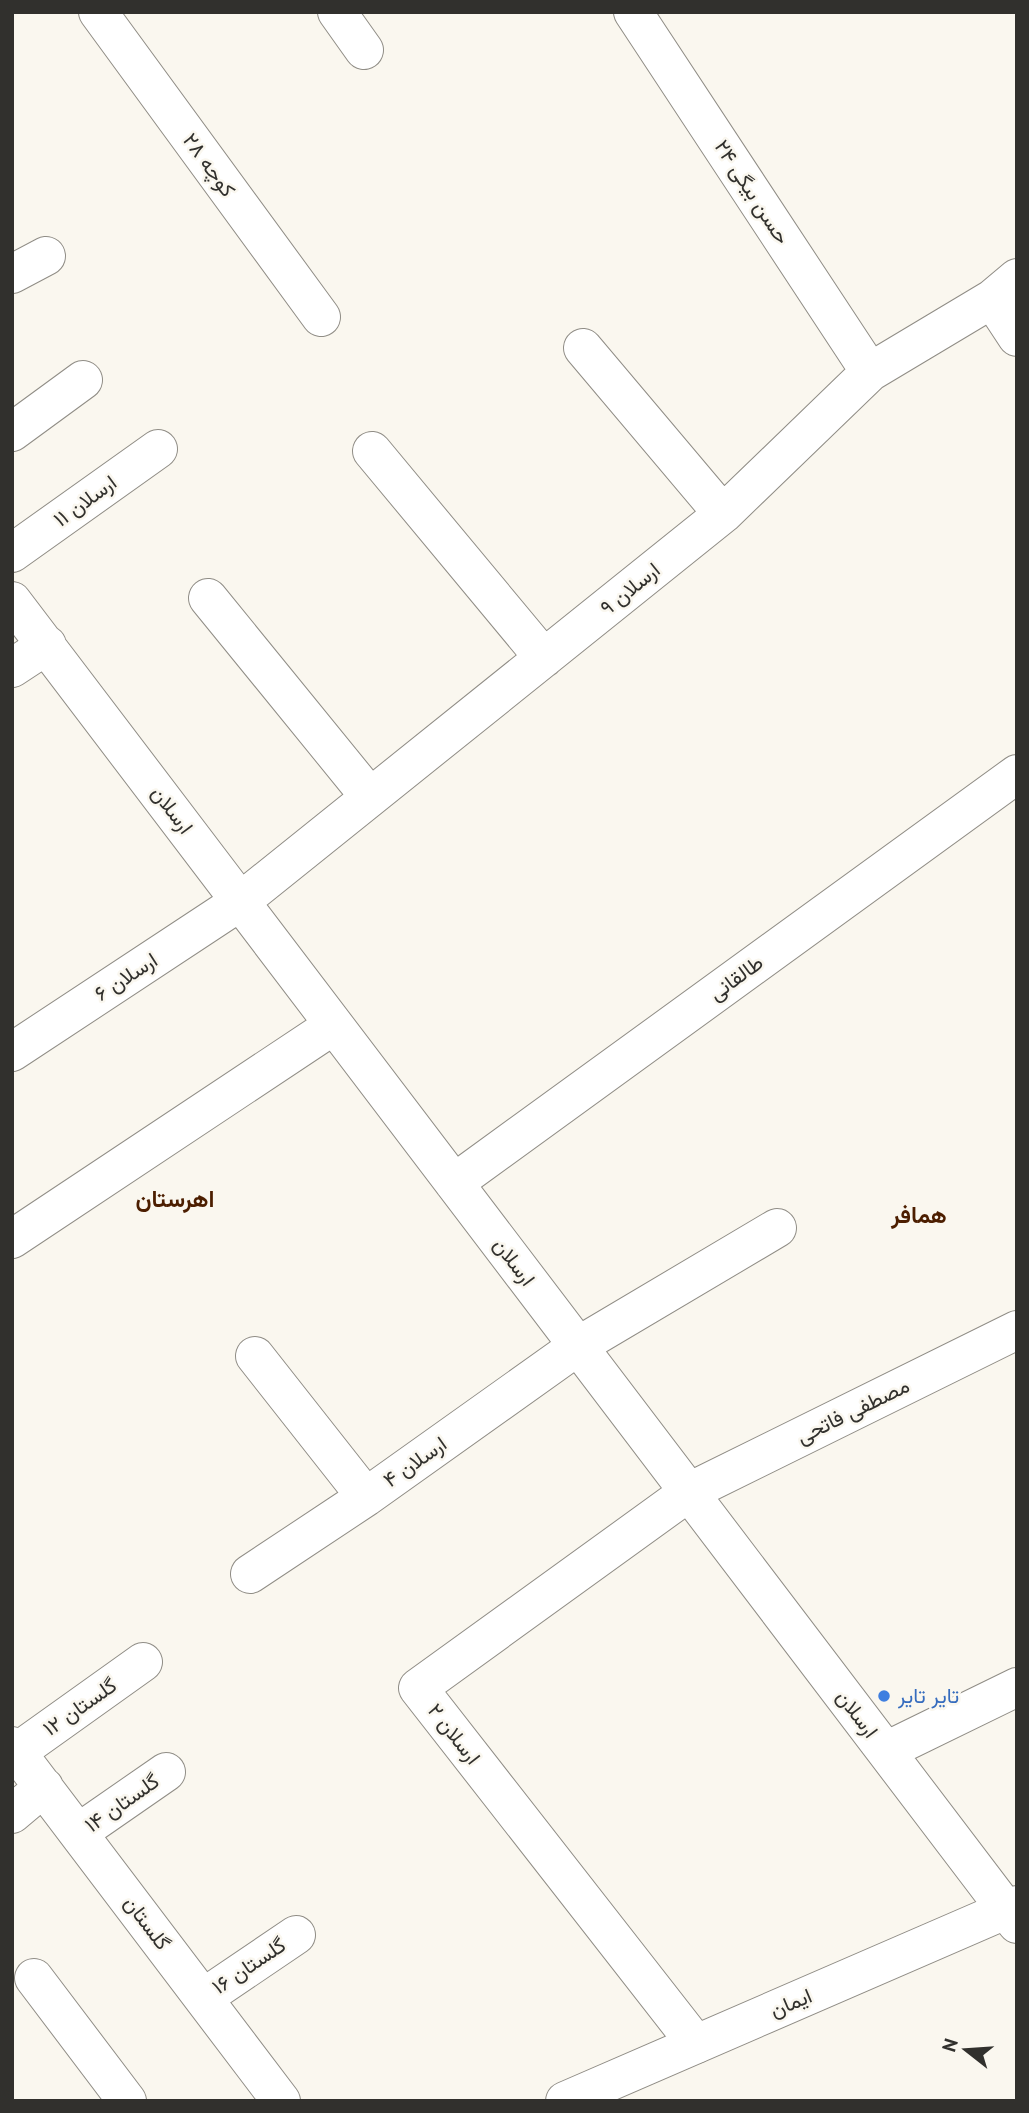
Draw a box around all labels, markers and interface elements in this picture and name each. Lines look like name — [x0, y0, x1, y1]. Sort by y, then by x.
street label: کوچه ۲۸ — [176, 127, 242, 203]
street label: حسن بیگی ۲۴ — [709, 134, 796, 249]
street label: ارسلان ۱۱ — [48, 469, 122, 533]
street label: ارسلان ۹ — [594, 556, 665, 621]
street label: ارسلان — [145, 780, 199, 839]
street label: ارسلان ۶ — [89, 946, 162, 1007]
street label: طالقانی — [703, 949, 768, 1006]
district label: اهرستان — [136, 1184, 214, 1214]
district label: همافر — [890, 1200, 947, 1230]
street label: ارسلان — [487, 1232, 541, 1291]
street label: مصطفی فاتحی — [792, 1372, 914, 1450]
street label: ارسلان ۴ — [378, 1430, 452, 1493]
street label: گلستان ۱۲ — [38, 1671, 122, 1742]
place label: تایر تایر — [897, 1682, 959, 1709]
street label: ارسلان — [830, 1684, 884, 1743]
marker: تایر تایر — [876, 1688, 892, 1704]
street label: ارسلان ۲ — [422, 1698, 487, 1770]
street label: گلستان ۱۴ — [79, 1767, 164, 1838]
street label: گلستان — [118, 1890, 177, 1955]
street label: گلستان ۱۶ — [207, 1931, 291, 2000]
street label: ایمان — [766, 1982, 816, 2023]
north arrow — [931, 2015, 1001, 2085]
text: N — [936, 2036, 963, 2055]

